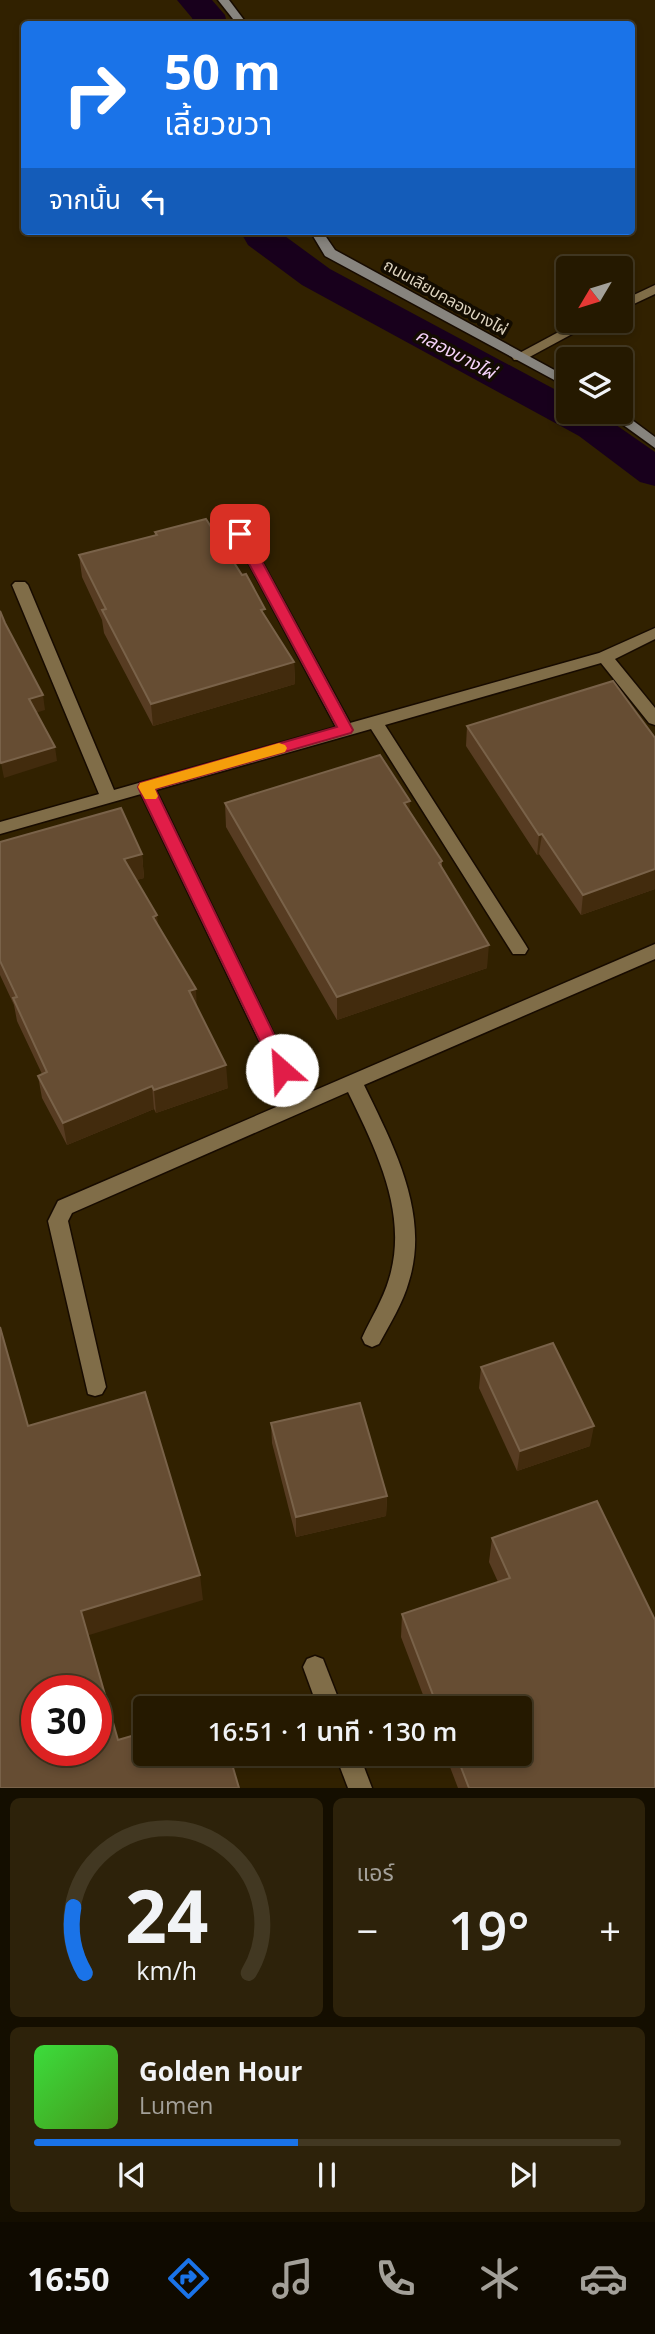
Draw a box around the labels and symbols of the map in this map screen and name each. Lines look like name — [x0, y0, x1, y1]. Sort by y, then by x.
street label: ถนนเลียบคลองบางไผ่ — [380, 254, 512, 340]
north arrow — [556, 256, 634, 332]
water label: คลองบางไผ่ — [412, 322, 502, 385]
pin — [210, 504, 270, 564]
position arrow — [245, 1033, 319, 1107]
speed limit sign: 30 — [21, 1675, 112, 1766]

